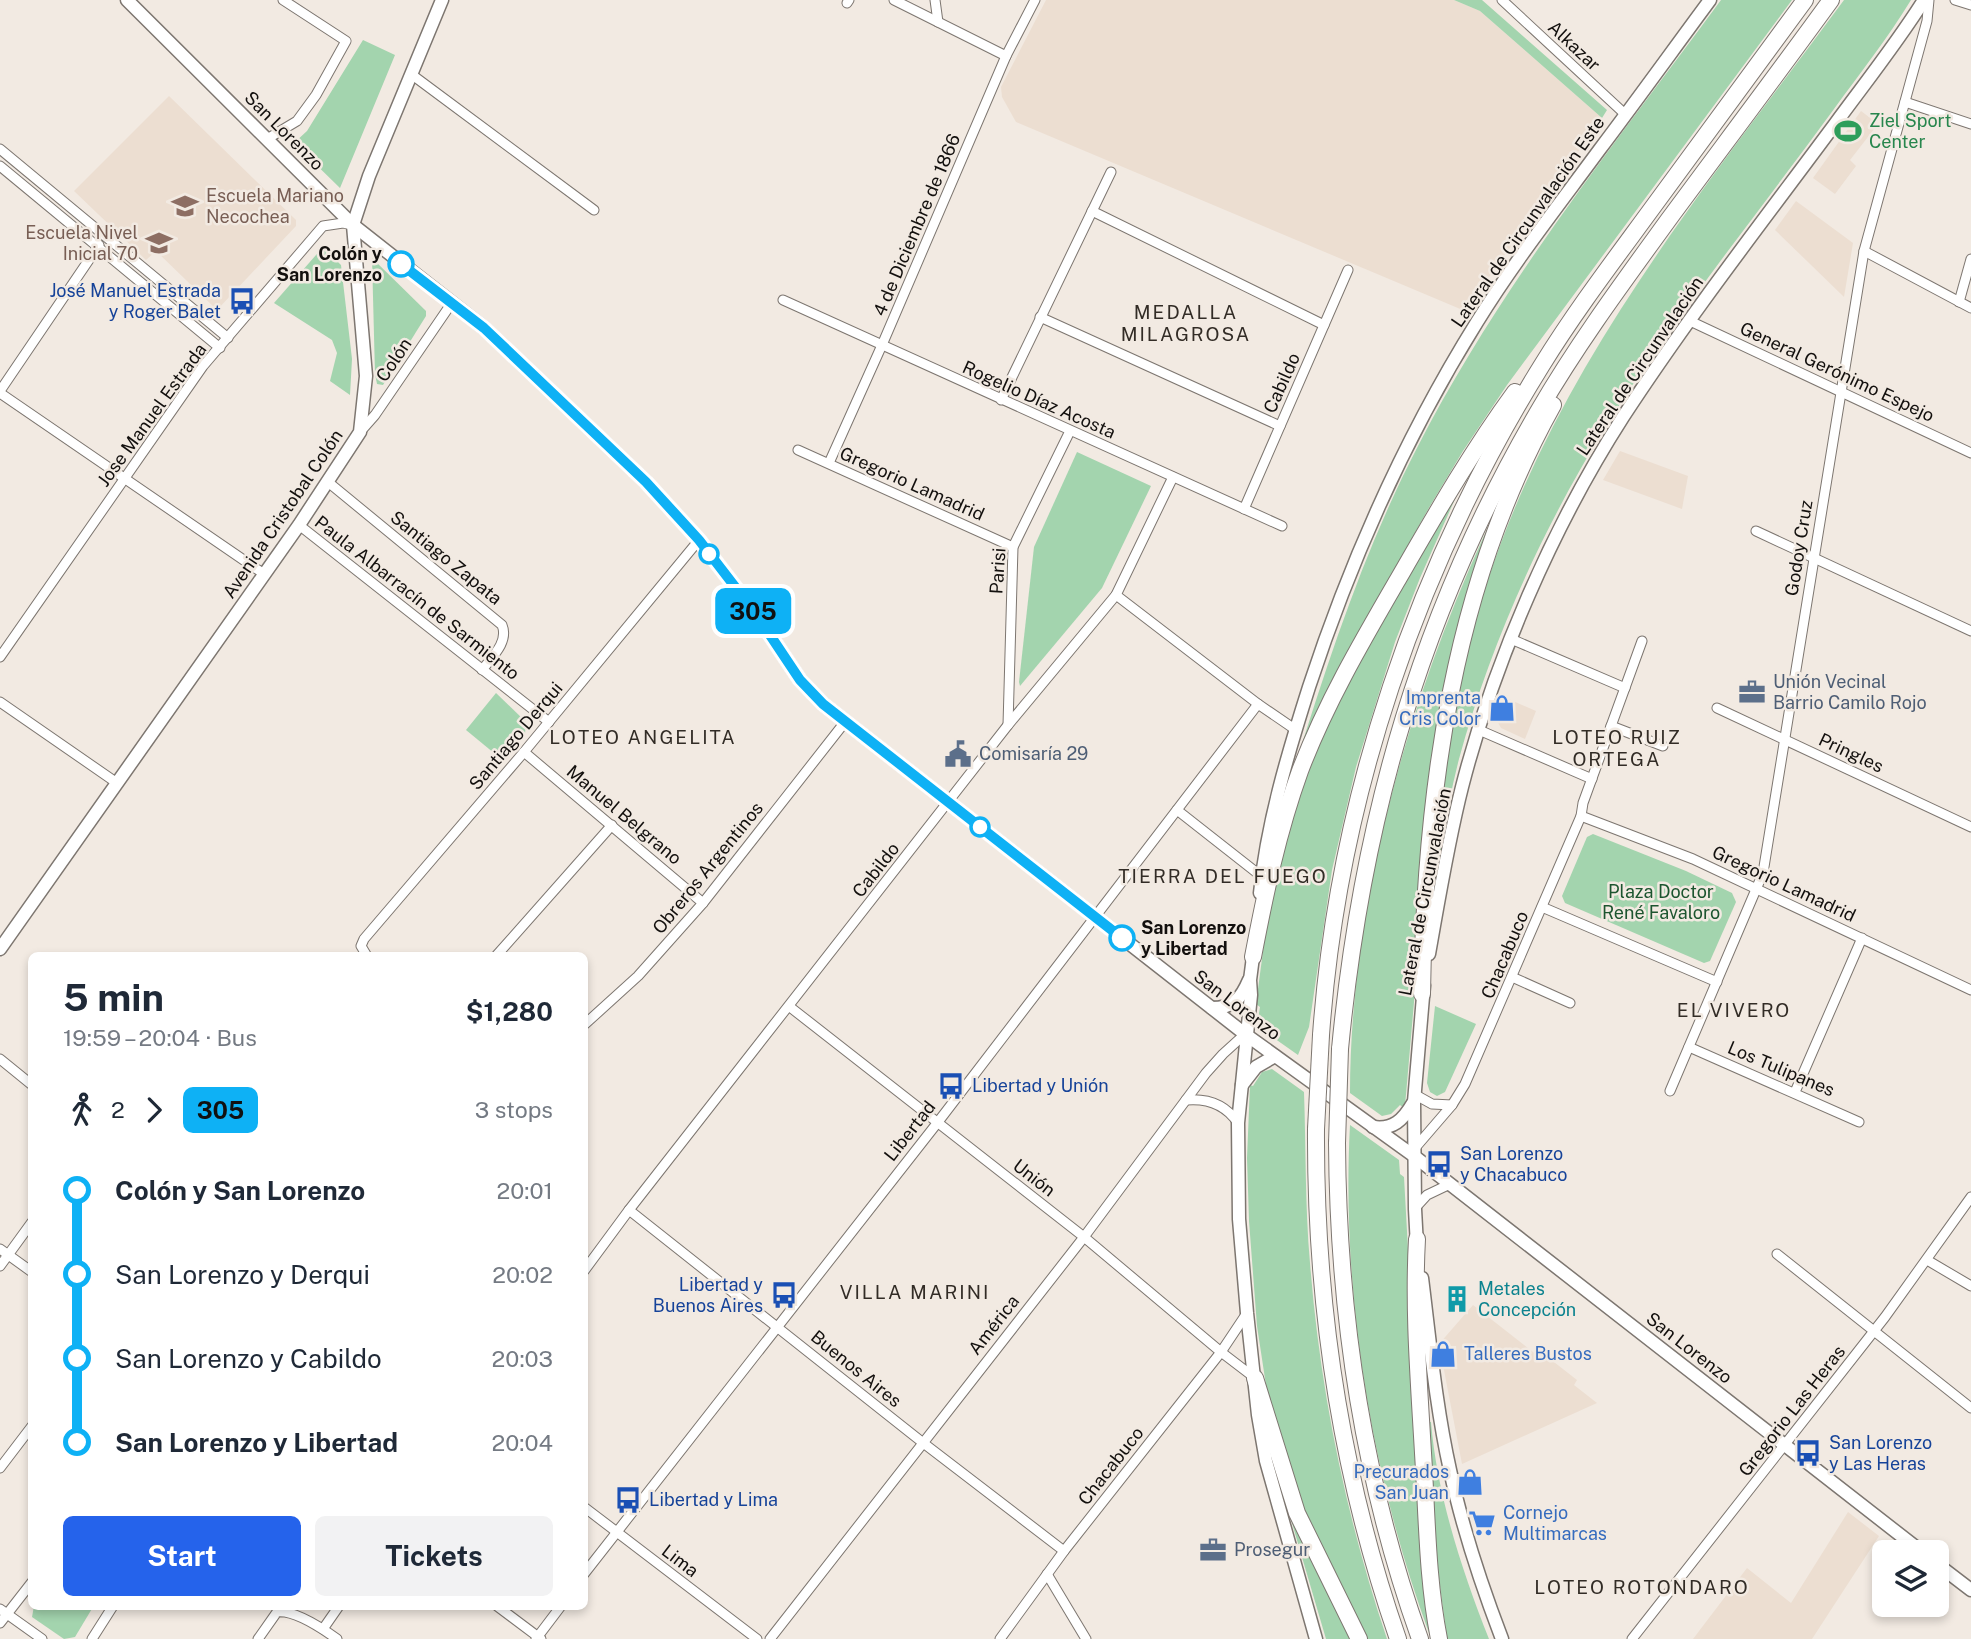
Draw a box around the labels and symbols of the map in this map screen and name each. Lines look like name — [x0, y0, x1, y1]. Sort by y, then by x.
street label: Alkazar — [1544, 16, 1605, 75]
street label: San Lorenzo — [240, 87, 328, 175]
place label: Ziel Sport Center — [1869, 110, 1951, 152]
street label: Lateral de Circunvalación Este — [1447, 112, 1609, 331]
sports icon: Ziel Sport Center — [1833, 116, 1863, 146]
street label: 4 de Diciembre de 1866 — [869, 131, 964, 319]
place label: Escuela Mariano Necochea — [206, 185, 344, 227]
school or university icon: Escuela Mariano Necochea — [170, 191, 200, 221]
place label: Escuela Nivel Inicial 70 — [25, 222, 138, 264]
school or university icon: Escuela Nivel Inicial 70 — [144, 228, 174, 258]
place label: Colón y San Lorenzo — [277, 243, 382, 285]
marker: Colón y San Lorenzo — [388, 251, 414, 277]
street label: Lateral de Circunvalación — [1572, 272, 1707, 459]
place label: José Manuel Estrada y Roger Balet — [49, 280, 221, 322]
bus stop icon: José Manuel Estrada y Roger Balet — [227, 286, 257, 316]
district label: MEDALLA MILAGROSA — [1121, 301, 1251, 345]
street label: General Gerónimo Espejo — [1737, 317, 1938, 426]
street label: Colón — [371, 334, 416, 386]
street label: Jose Manuel Estrada — [93, 339, 211, 490]
street label: Cabildo — [1259, 350, 1304, 416]
street label: Rogelio Díaz Acosta — [959, 356, 1119, 443]
street label: Avenida Cristobal Colón — [218, 425, 347, 602]
street label: Gregorio Lamadrid — [837, 442, 988, 525]
street label: Godoy Cruz — [1781, 499, 1816, 597]
street label: Santiago Zapata — [386, 506, 506, 609]
street label: Paula Albarracín de Sarmiento — [311, 511, 524, 684]
unlabelled marker — [699, 544, 719, 564]
street label: Parisi — [985, 547, 1010, 595]
line badge: 305 — [713, 588, 793, 634]
place label: Unión Vecinal Barrio Camilo Rojo — [1773, 671, 1927, 713]
office icon: Unión Vecinal Barrio Camilo Rojo — [1737, 677, 1767, 707]
street label: Santiago Derqui — [464, 678, 567, 794]
place label: Imprenta Cris Color — [1399, 687, 1481, 729]
shop icon: Imprenta Cris Color — [1487, 693, 1517, 723]
district label: LOTEO ANGELITA — [549, 726, 737, 748]
district label: LOTEO RUIZ ORTEGA — [1552, 726, 1682, 770]
street label: Pringles — [1816, 728, 1887, 777]
public building icon: Comisaría 29 — [943, 739, 973, 769]
place label: Comisaría 29 — [979, 743, 1088, 764]
street label: Manuel Belgrano — [563, 761, 686, 869]
street label: Lateral de Circunvalación — [1394, 786, 1455, 998]
street label: Obreros Argentinos — [648, 798, 767, 938]
unlabelled marker — [970, 817, 990, 837]
street label: Cabildo — [848, 838, 903, 901]
street label: Gregorio Lamadrid — [1709, 841, 1859, 926]
district label: TIERRA DEL FUEGO — [1118, 865, 1328, 887]
park label: Plaza Doctor René Favaloro — [1602, 881, 1720, 923]
street label: Chacabuco — [1477, 908, 1532, 1002]
place label: San Lorenzo y Libertad — [1141, 917, 1246, 959]
marker: San Lorenzo y Libertad — [1109, 925, 1135, 951]
street label: San Lorenzo — [1190, 965, 1285, 1044]
district label: EL VIVERO — [1677, 999, 1791, 1021]
street label: Los Tulipanes — [1725, 1037, 1838, 1100]
bus stop icon: Libertad y Unión — [936, 1071, 966, 1101]
place label: Libertad y Unión — [972, 1075, 1109, 1096]
street label: Libertad — [880, 1097, 940, 1165]
place label: San Lorenzo y Chacabuco — [1460, 1143, 1567, 1185]
bus stop icon: San Lorenzo y Chacabuco — [1424, 1149, 1454, 1179]
street label: Unión — [1009, 1155, 1060, 1201]
place label: Libertad y Buenos Aires — [653, 1274, 763, 1316]
place label: Metales Concepción — [1478, 1278, 1576, 1320]
bus stop icon: Libertad y Buenos Aires — [769, 1280, 799, 1310]
district label: VILLA MARINI — [840, 1281, 990, 1303]
building icon: Metales Concepción — [1442, 1284, 1472, 1314]
street label: América — [964, 1291, 1023, 1359]
street label: San Lorenzo — [1642, 1308, 1736, 1388]
street label: Buenos Aires — [807, 1326, 906, 1411]
shop icon: Talleres Bustos — [1428, 1339, 1458, 1369]
street label: Gregorio Las Heras — [1734, 1341, 1849, 1480]
place label: Talleres Bustos — [1464, 1343, 1592, 1364]
street label: Chacabuco — [1074, 1422, 1148, 1509]
place label: San Lorenzo y Las Heras — [1829, 1432, 1932, 1474]
bus stop icon: San Lorenzo y Las Heras — [1793, 1438, 1823, 1468]
place label: Precurados San Juan — [1354, 1461, 1449, 1503]
shop icon: Precurados San Juan — [1455, 1467, 1485, 1497]
bus stop icon: Libertad y Lima — [613, 1485, 643, 1515]
place label: Libertad y Lima — [649, 1489, 778, 1510]
place label: Cornejo Multimarcas — [1503, 1502, 1607, 1544]
supermarket icon: Cornejo Multimarcas — [1467, 1508, 1497, 1538]
office icon: Prosegur — [1198, 1535, 1228, 1565]
place label: Prosegur — [1234, 1539, 1310, 1560]
street label: Lima — [658, 1540, 703, 1581]
district label: LOTEO ROTONDARO — [1534, 1576, 1750, 1598]

